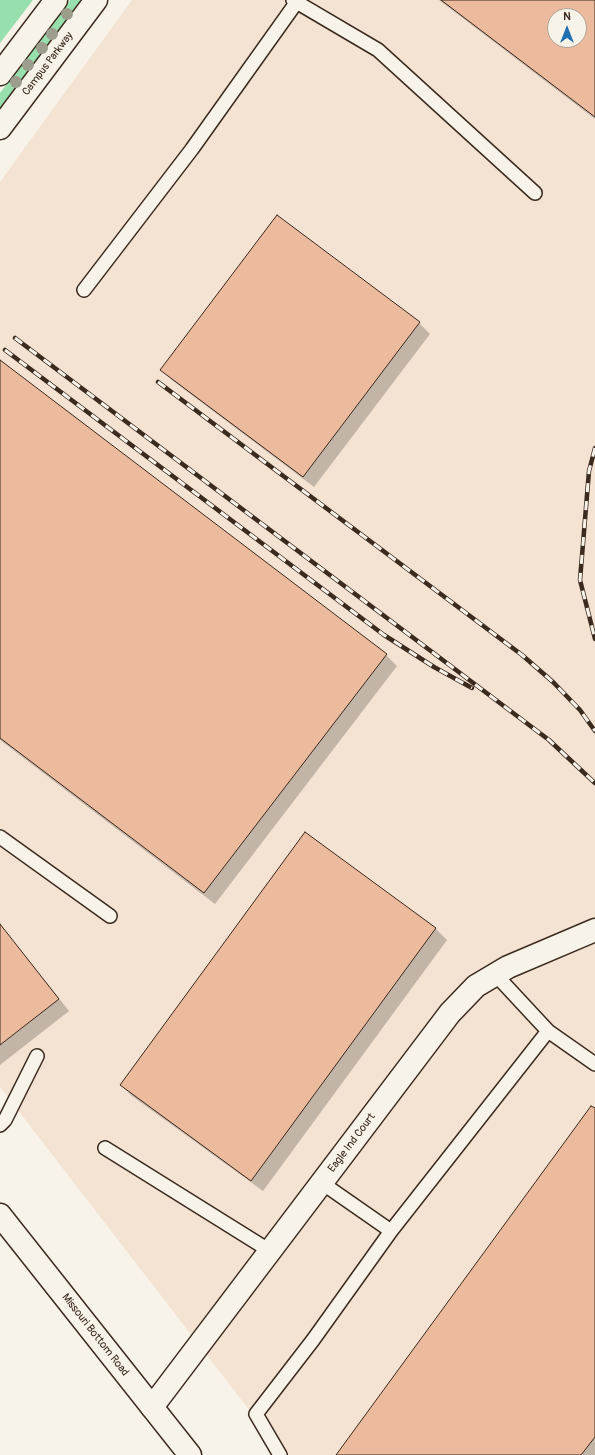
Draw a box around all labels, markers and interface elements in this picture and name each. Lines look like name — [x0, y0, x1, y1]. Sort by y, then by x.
north arrow — [547, 8, 587, 48]
text: N — [563, 10, 571, 23]
street label: Campus Parkway — [20, 30, 76, 98]
street label: Eagle Ind Court — [326, 1111, 378, 1175]
street label: Missouri Bottom Road — [59, 1291, 131, 1379]

